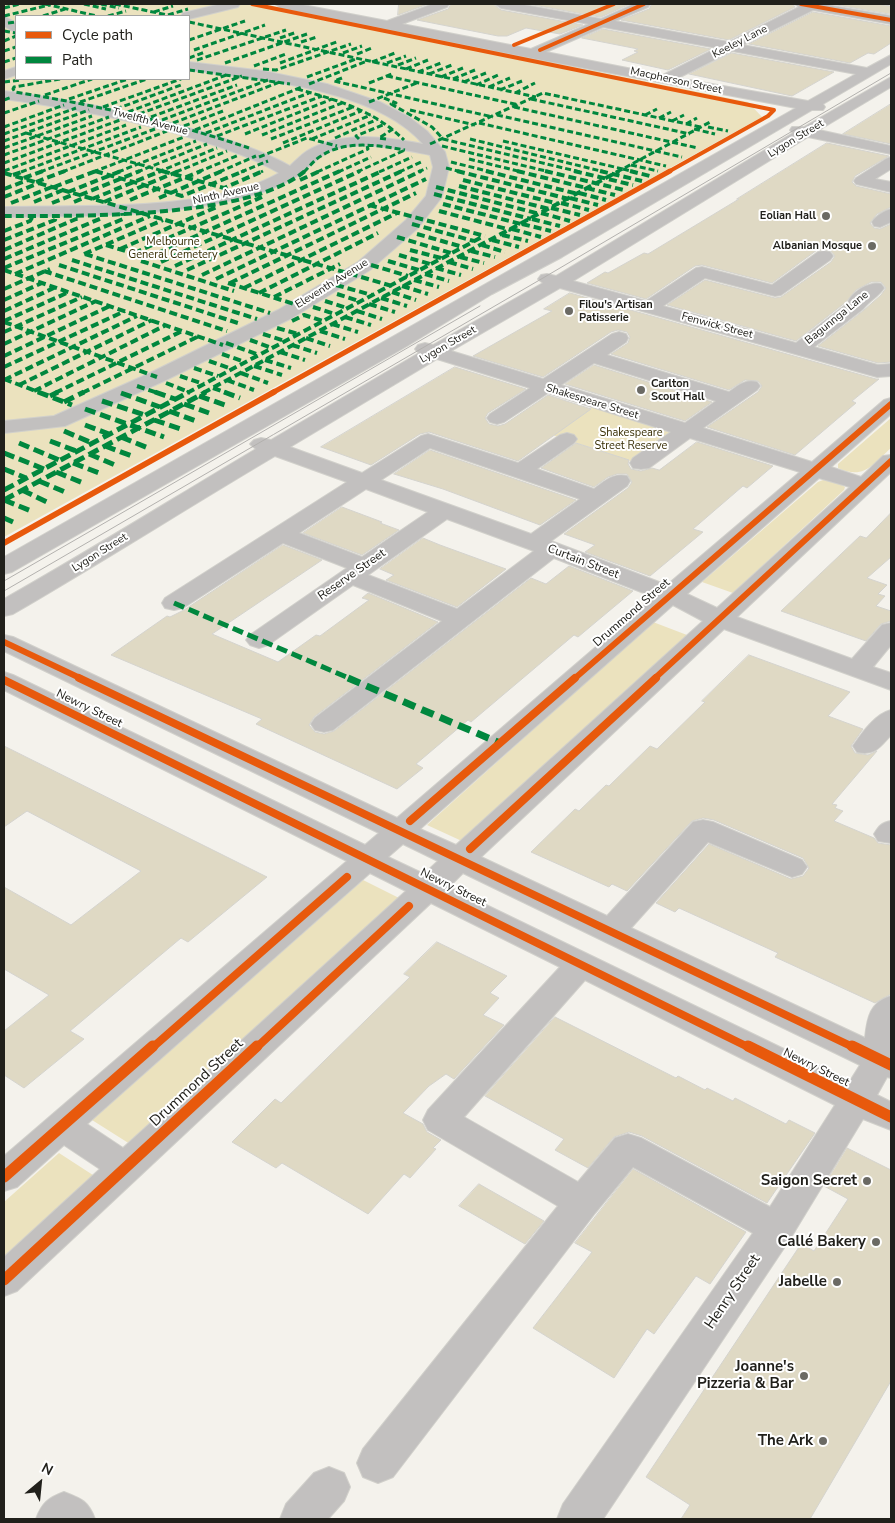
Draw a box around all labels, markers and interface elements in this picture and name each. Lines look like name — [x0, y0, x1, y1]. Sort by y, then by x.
legend — [15, 15, 190, 80]
street label: Keeley Lane — [710, 23, 770, 61]
text: Cycle path — [62, 25, 133, 45]
text: Path — [62, 50, 93, 70]
street label: Macpherson Street — [629, 65, 723, 97]
street label: Twelfth Avenue — [111, 106, 189, 138]
street label: Lygon Street — [766, 117, 826, 161]
street label: Ninth Avenue — [192, 180, 260, 208]
place label: Eolian Hall — [760, 209, 816, 223]
marker: Eolian Hall — [820, 210, 832, 222]
park label: Melbourne General Cemetery — [128, 235, 218, 261]
place label: Albanian Mosque — [773, 239, 862, 253]
marker: Albanian Mosque — [866, 240, 878, 252]
street label: Eleventh Avenue — [293, 256, 371, 312]
street label: Bagunnga Lane — [803, 289, 871, 347]
place label: Filou's Artisan Patisserie — [579, 298, 653, 324]
marker: Filou's Artisan Patisserie — [563, 305, 575, 317]
street label: Fenwick Street — [680, 310, 754, 342]
street label: Lygon Street — [418, 324, 478, 366]
place label: Carlton Scout Hall — [651, 377, 704, 403]
street label: Shakespeare Street — [544, 382, 640, 422]
marker: Carlton Scout Hall — [635, 384, 647, 396]
park label: Shakespeare Street Reserve — [595, 426, 667, 452]
street label: Lygon Street — [70, 531, 130, 575]
street label: Curtain Street — [545, 542, 621, 582]
street label: Reserve Street — [315, 546, 389, 604]
street label: Drummond Street — [591, 576, 673, 650]
street label: Newry Street — [54, 687, 124, 731]
street label: Newry Street — [418, 866, 488, 910]
street label: Drummond Street — [147, 1035, 247, 1131]
street label: Newry Street — [781, 1046, 851, 1090]
place label: Saigon Secret — [761, 1172, 857, 1190]
marker: Saigon Secret — [861, 1175, 873, 1187]
place label: Callé Bakery — [777, 1233, 866, 1251]
marker: Callé Bakery — [870, 1236, 882, 1248]
street label: Henry Street — [701, 1251, 765, 1333]
place label: Jabelle — [779, 1273, 827, 1291]
marker: Jabelle — [831, 1276, 843, 1288]
place label: Joanne's Pizzeria & Bar — [697, 1358, 794, 1393]
marker: Joanne's Pizzeria & Bar — [798, 1370, 810, 1382]
place label: The Ark — [758, 1432, 813, 1450]
marker: The Ark — [817, 1435, 829, 1447]
north arrow — [15, 1458, 65, 1508]
text: N — [38, 1458, 56, 1480]

